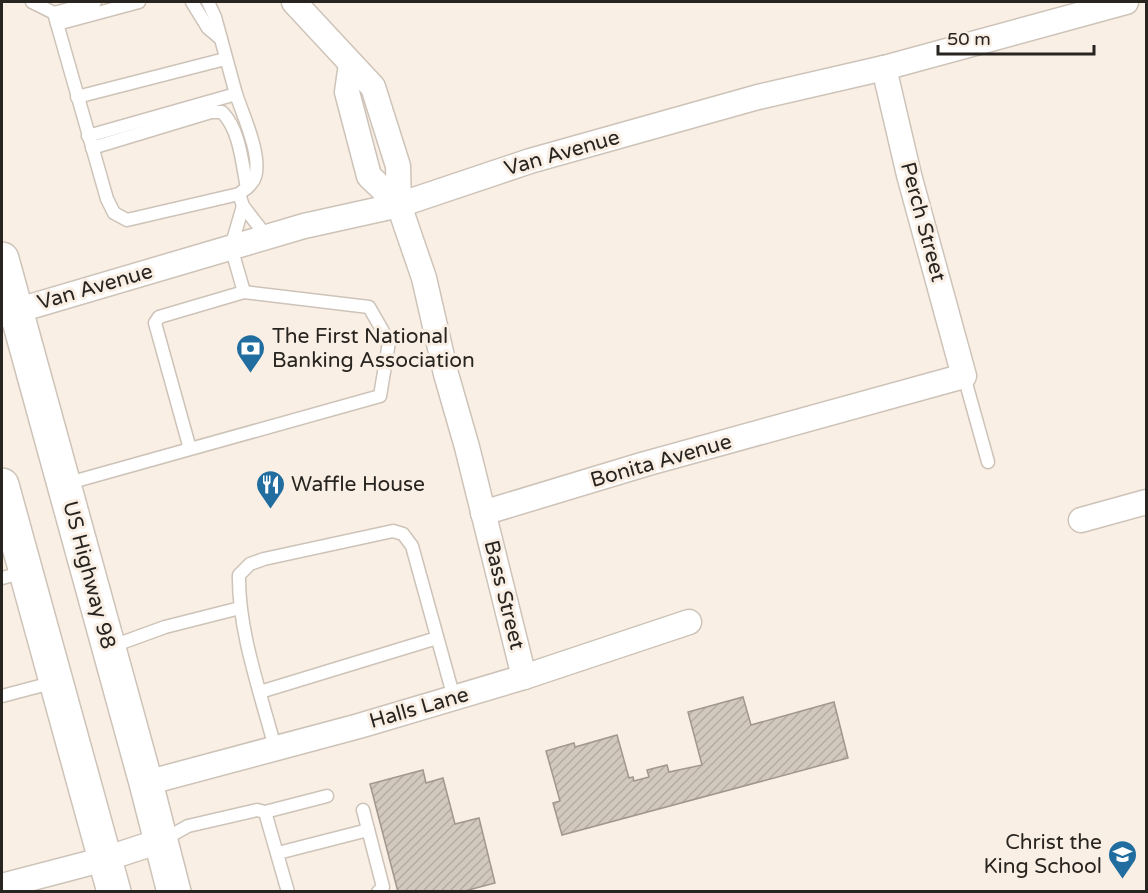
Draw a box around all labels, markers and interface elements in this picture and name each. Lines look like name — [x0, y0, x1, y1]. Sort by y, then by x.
scale bar — [938, 18, 1094, 56]
text: 50 m — [947, 28, 991, 50]
street label: Van Avenue — [502, 125, 623, 181]
street label: Perch Street — [895, 159, 951, 285]
street label: Van Avenue — [35, 259, 156, 315]
place label: The First National Banking Association — [272, 324, 475, 373]
bank icon: The First National Banking Association — [235, 332, 267, 374]
street label: Bonita Avenue — [588, 429, 735, 493]
restaurant icon: Waffle House — [254, 468, 286, 510]
place label: Waffle House — [291, 472, 425, 497]
street label: US Highway 98 — [57, 498, 121, 652]
street label: Bass Street — [478, 538, 530, 652]
street label: Halls Lane — [366, 682, 472, 734]
place label: Christ the King School — [984, 830, 1102, 879]
school or university icon: Christ the King School — [1107, 838, 1139, 880]

